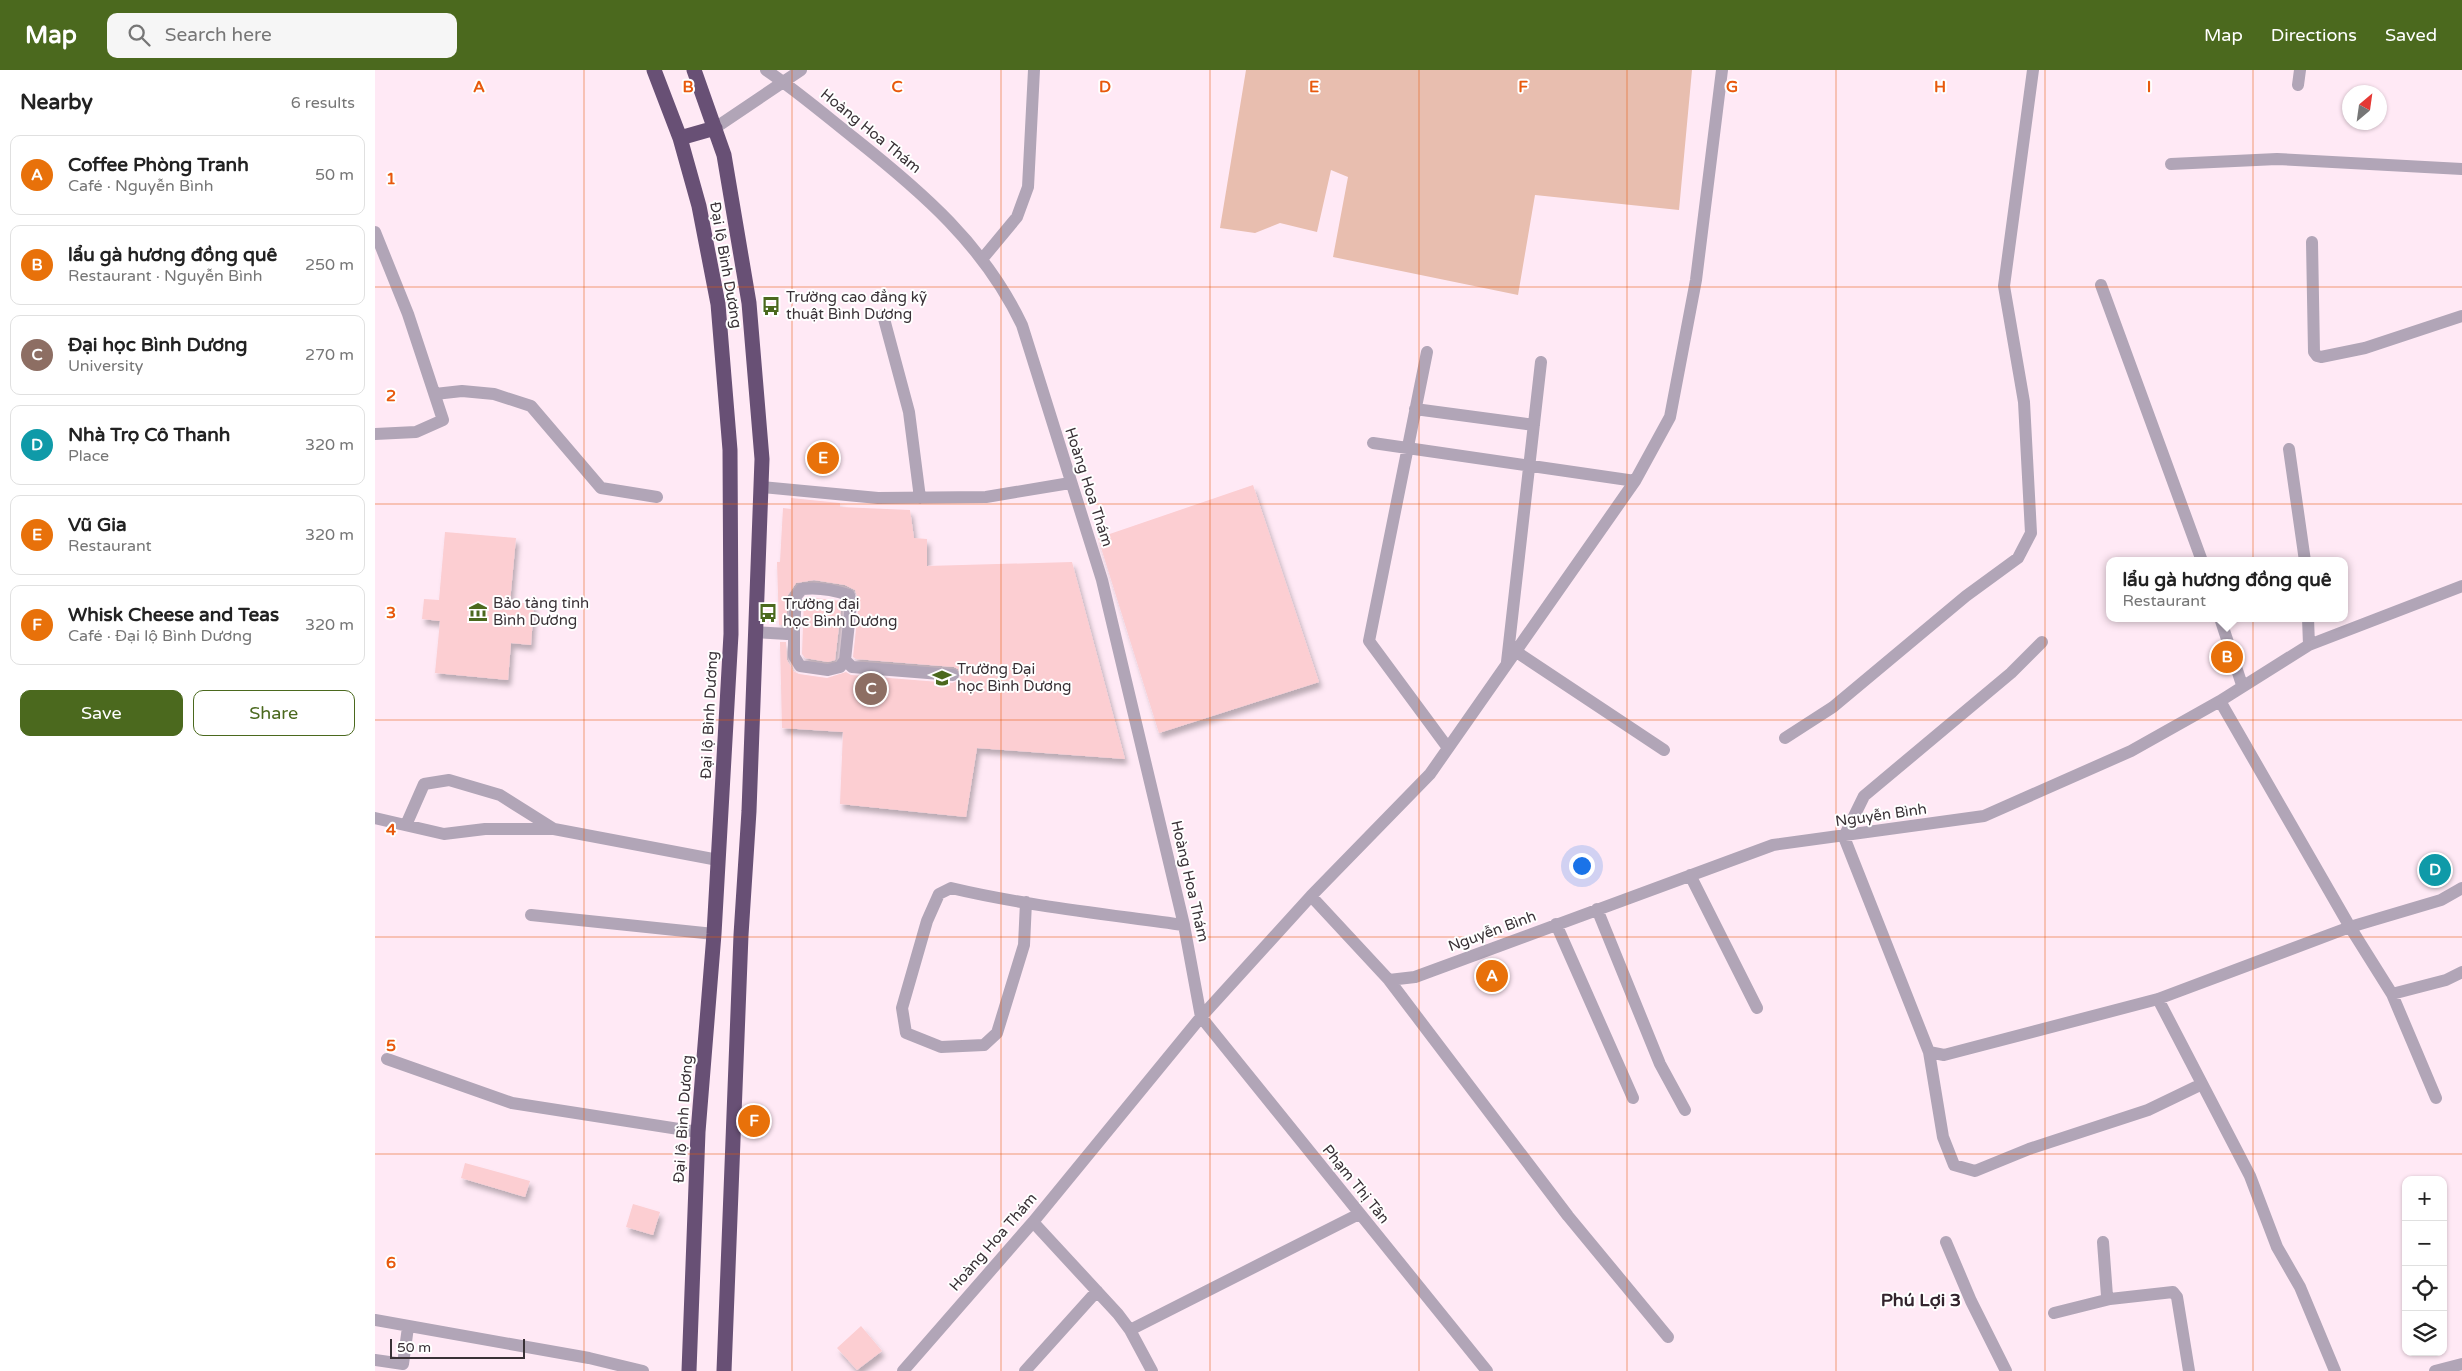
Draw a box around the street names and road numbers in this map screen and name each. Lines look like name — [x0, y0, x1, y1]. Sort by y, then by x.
street label: Hoàng Hoa Thám — [817, 85, 925, 177]
street label: Đại lộ Bình Dương — [706, 200, 746, 330]
street label: Hoàng Hoa Thám — [1061, 425, 1117, 549]
street label: Đại lộ Bình Dương — [697, 650, 721, 780]
street label: Nguyễn Bình — [1834, 800, 1928, 830]
street label: Hoàng Hoa Thám — [1167, 819, 1213, 943]
street label: Nguyễn Bình — [1446, 907, 1538, 955]
street label: Đại lộ Bình Dương — [670, 1054, 696, 1184]
street label: Phạm Thị Tân — [1319, 1141, 1393, 1227]
street label: Hoàng Hoa Thám — [945, 1189, 1041, 1295]

